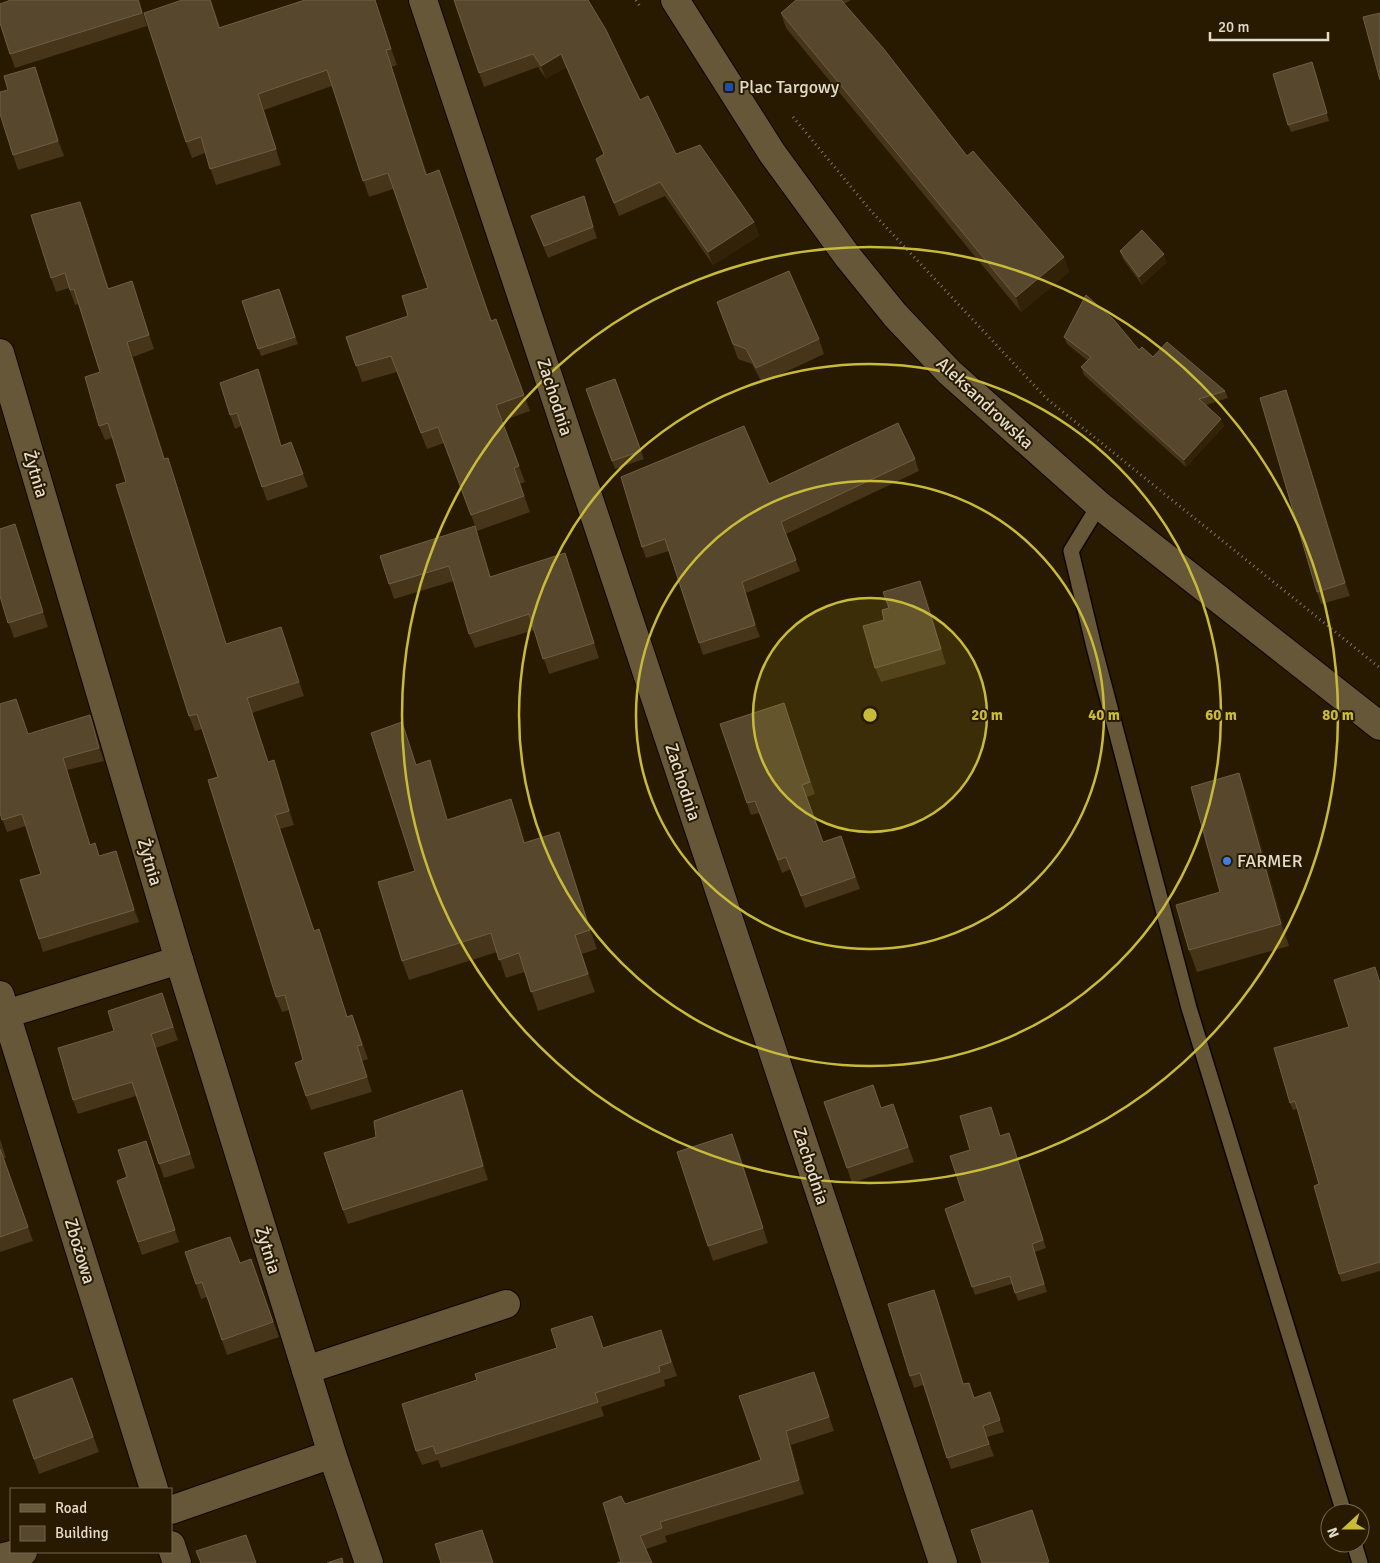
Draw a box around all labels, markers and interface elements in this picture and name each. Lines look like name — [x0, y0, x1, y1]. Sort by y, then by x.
scale bar — [1210, 10, 1328, 42]
text: 20 m — [1218, 18, 1249, 36]
place label: Plac Targowy — [739, 76, 840, 98]
marker: Plac Targowy — [723, 81, 735, 93]
street label: Aleksandrowska — [932, 352, 1038, 454]
street label: Zachodnia — [532, 356, 578, 438]
street label: Żytnia — [19, 448, 53, 500]
centre of rings — [861, 706, 879, 724]
text: 20 m — [971, 706, 1003, 724]
text: 40 m — [1088, 706, 1120, 724]
text: 60 m — [1205, 706, 1237, 724]
text: 80 m — [1322, 706, 1354, 724]
street label: Zachodnia — [660, 741, 706, 823]
street label: Żytnia — [133, 836, 167, 888]
place label: FARMER — [1237, 850, 1303, 872]
marker: FARMER — [1221, 855, 1233, 867]
street label: Zachodnia — [788, 1125, 834, 1207]
street label: Zbożowa — [60, 1215, 100, 1287]
street label: Żytnia — [250, 1224, 286, 1276]
legend — [10, 1488, 172, 1553]
text: Road — [55, 1499, 87, 1517]
north arrow — [1320, 1503, 1370, 1553]
text: Building — [55, 1524, 109, 1542]
text: N — [1324, 1525, 1343, 1540]

